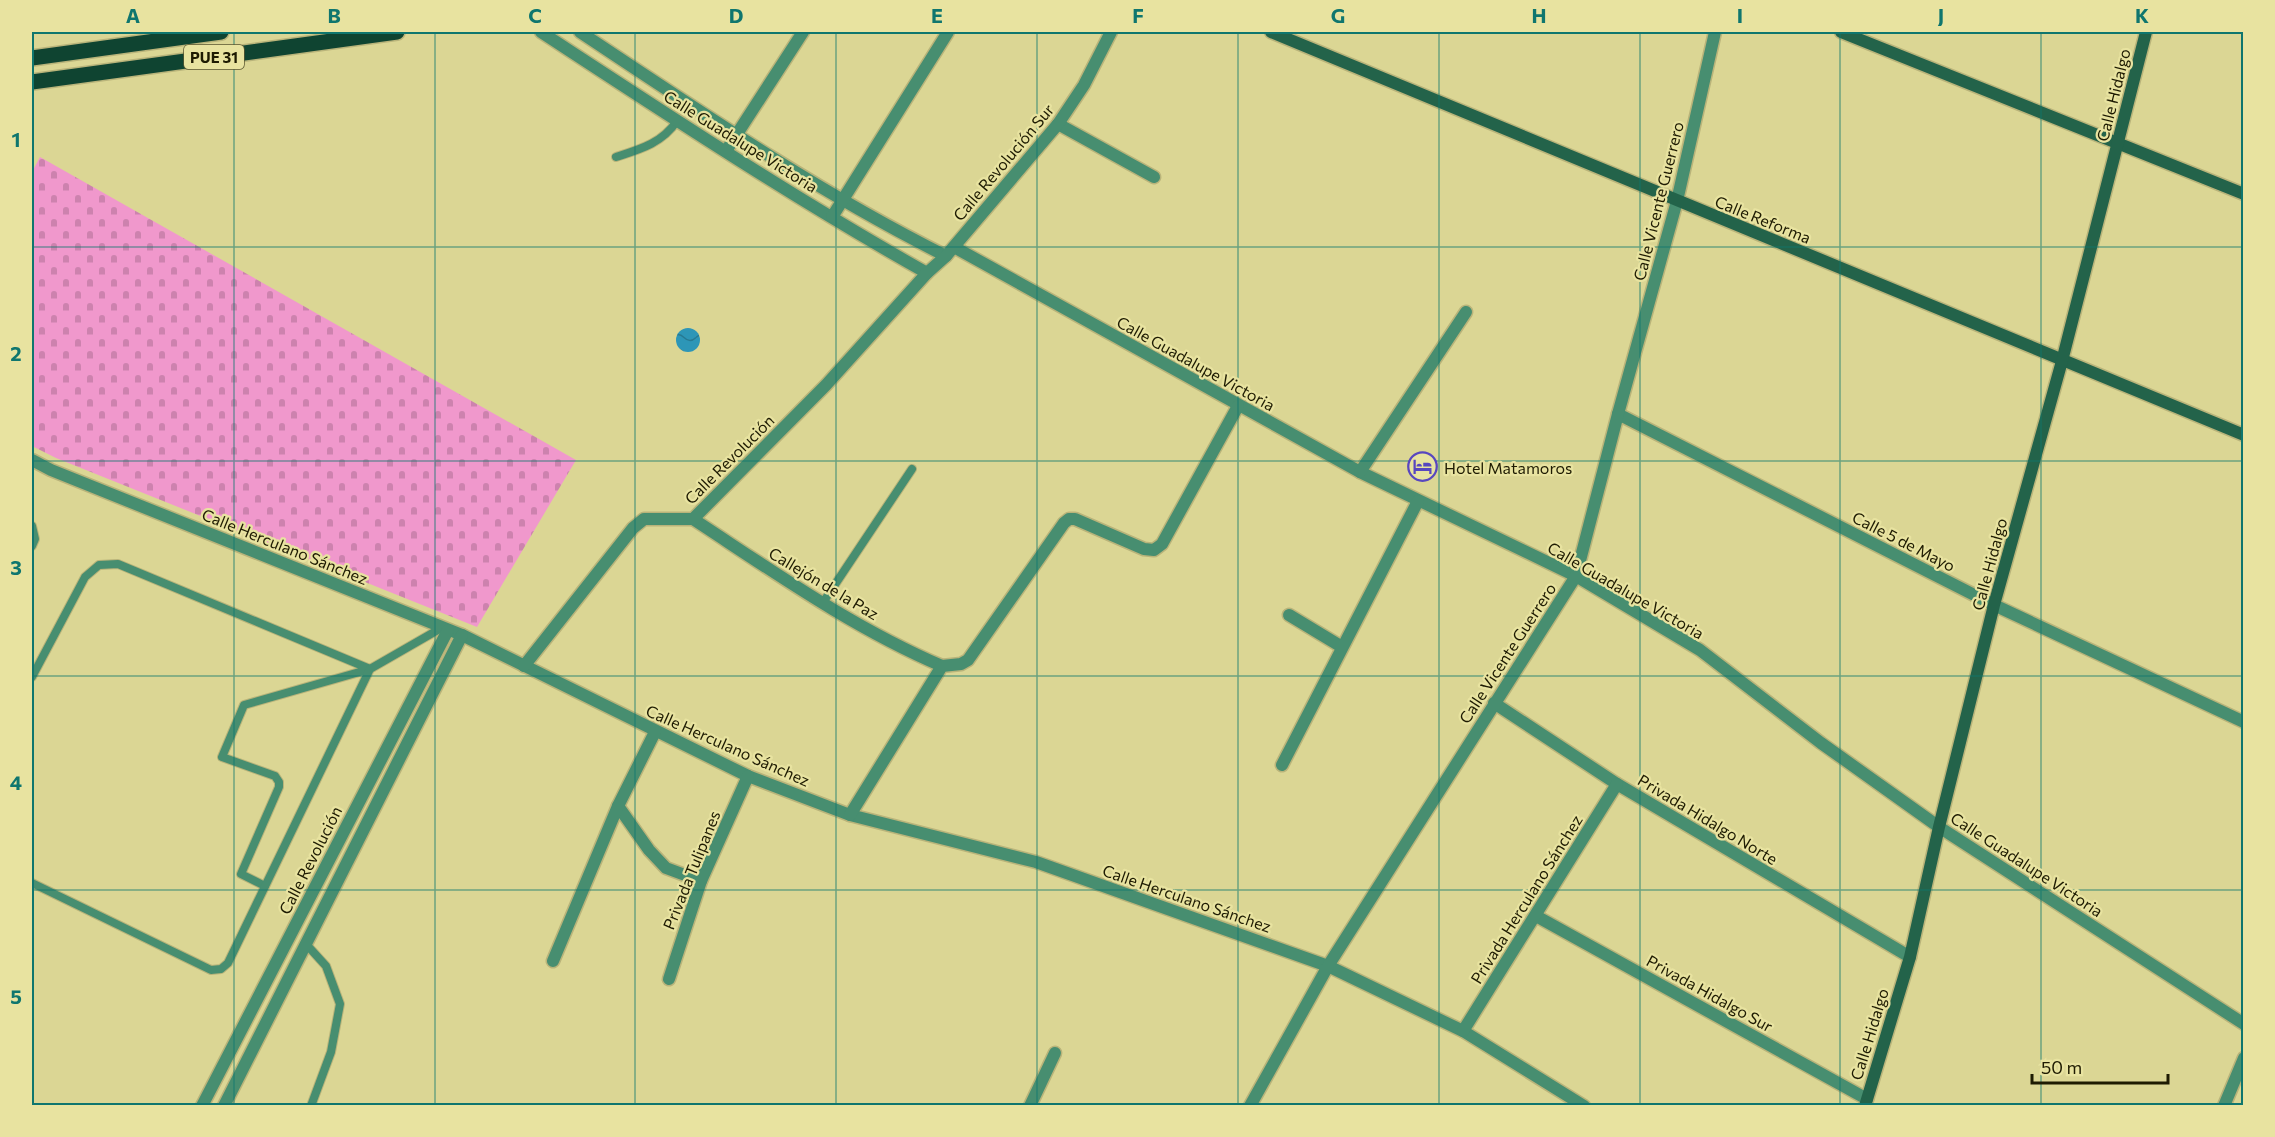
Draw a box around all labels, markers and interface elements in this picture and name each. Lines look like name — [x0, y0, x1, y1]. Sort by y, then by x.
text: A — [126, 3, 140, 27]
text: B — [327, 3, 341, 27]
text: C — [528, 3, 542, 27]
text: D — [729, 3, 743, 27]
text: E — [931, 3, 943, 27]
text: F — [1132, 3, 1144, 27]
text: G — [1331, 3, 1345, 27]
text: H — [1532, 3, 1547, 27]
text: I — [1737, 3, 1743, 27]
text: J — [1938, 3, 1944, 27]
text: K — [2135, 3, 2149, 27]
road number: PUE 31 — [184, 45, 244, 69]
street label: Calle Hidalgo — [2092, 47, 2134, 143]
street label: Calle Guadalupe Victoria — [661, 86, 821, 196]
street label: Calle Revolución Sur — [949, 99, 1058, 224]
street label: Calle Vicente Guerrero — [1629, 120, 1687, 282]
text: 1 — [11, 127, 21, 151]
street label: Calle Reforma — [1712, 191, 1814, 247]
street label: Calle Guadalupe Victoria — [1114, 312, 1278, 414]
text: 2 — [10, 341, 22, 365]
street label: Calle Revolución — [680, 410, 778, 508]
hotel icon: Hotel Matamoros — [1407, 451, 1439, 483]
place label: Hotel Matamoros — [1444, 458, 1572, 477]
street label: Calle Herculano Sánchez — [199, 504, 371, 588]
street label: Calle 5 de Mayo — [1849, 507, 1959, 575]
street label: Calle Hidalgo — [1968, 516, 2010, 612]
street label: Calle Guadalupe Victoria — [1544, 537, 1708, 643]
street label: Callejón de la Paz — [766, 543, 882, 623]
text: 3 — [10, 555, 22, 579]
street label: Calle Vicente Guerrero — [1455, 579, 1559, 727]
street label: Calle Herculano Sánchez — [643, 700, 813, 790]
text: 4 — [10, 770, 22, 794]
street label: Privada Hidalgo Norte — [1635, 770, 1781, 868]
street label: Calle Revolución — [275, 803, 345, 917]
street label: Privada Tulipanes — [659, 808, 723, 932]
street label: Calle Guadalupe Victoria — [1947, 808, 2107, 920]
street label: Privada Herculano Sánchez — [1466, 811, 1586, 987]
street label: Calle Herculano Sánchez — [1100, 860, 1274, 936]
street label: Privada Hidalgo Sur — [1644, 950, 1777, 1036]
text: 5 — [10, 984, 22, 1008]
street label: Calle Hidalgo — [1846, 986, 1892, 1082]
scale bar — [2032, 1047, 2168, 1085]
text: 50 m — [2041, 1056, 2082, 1078]

